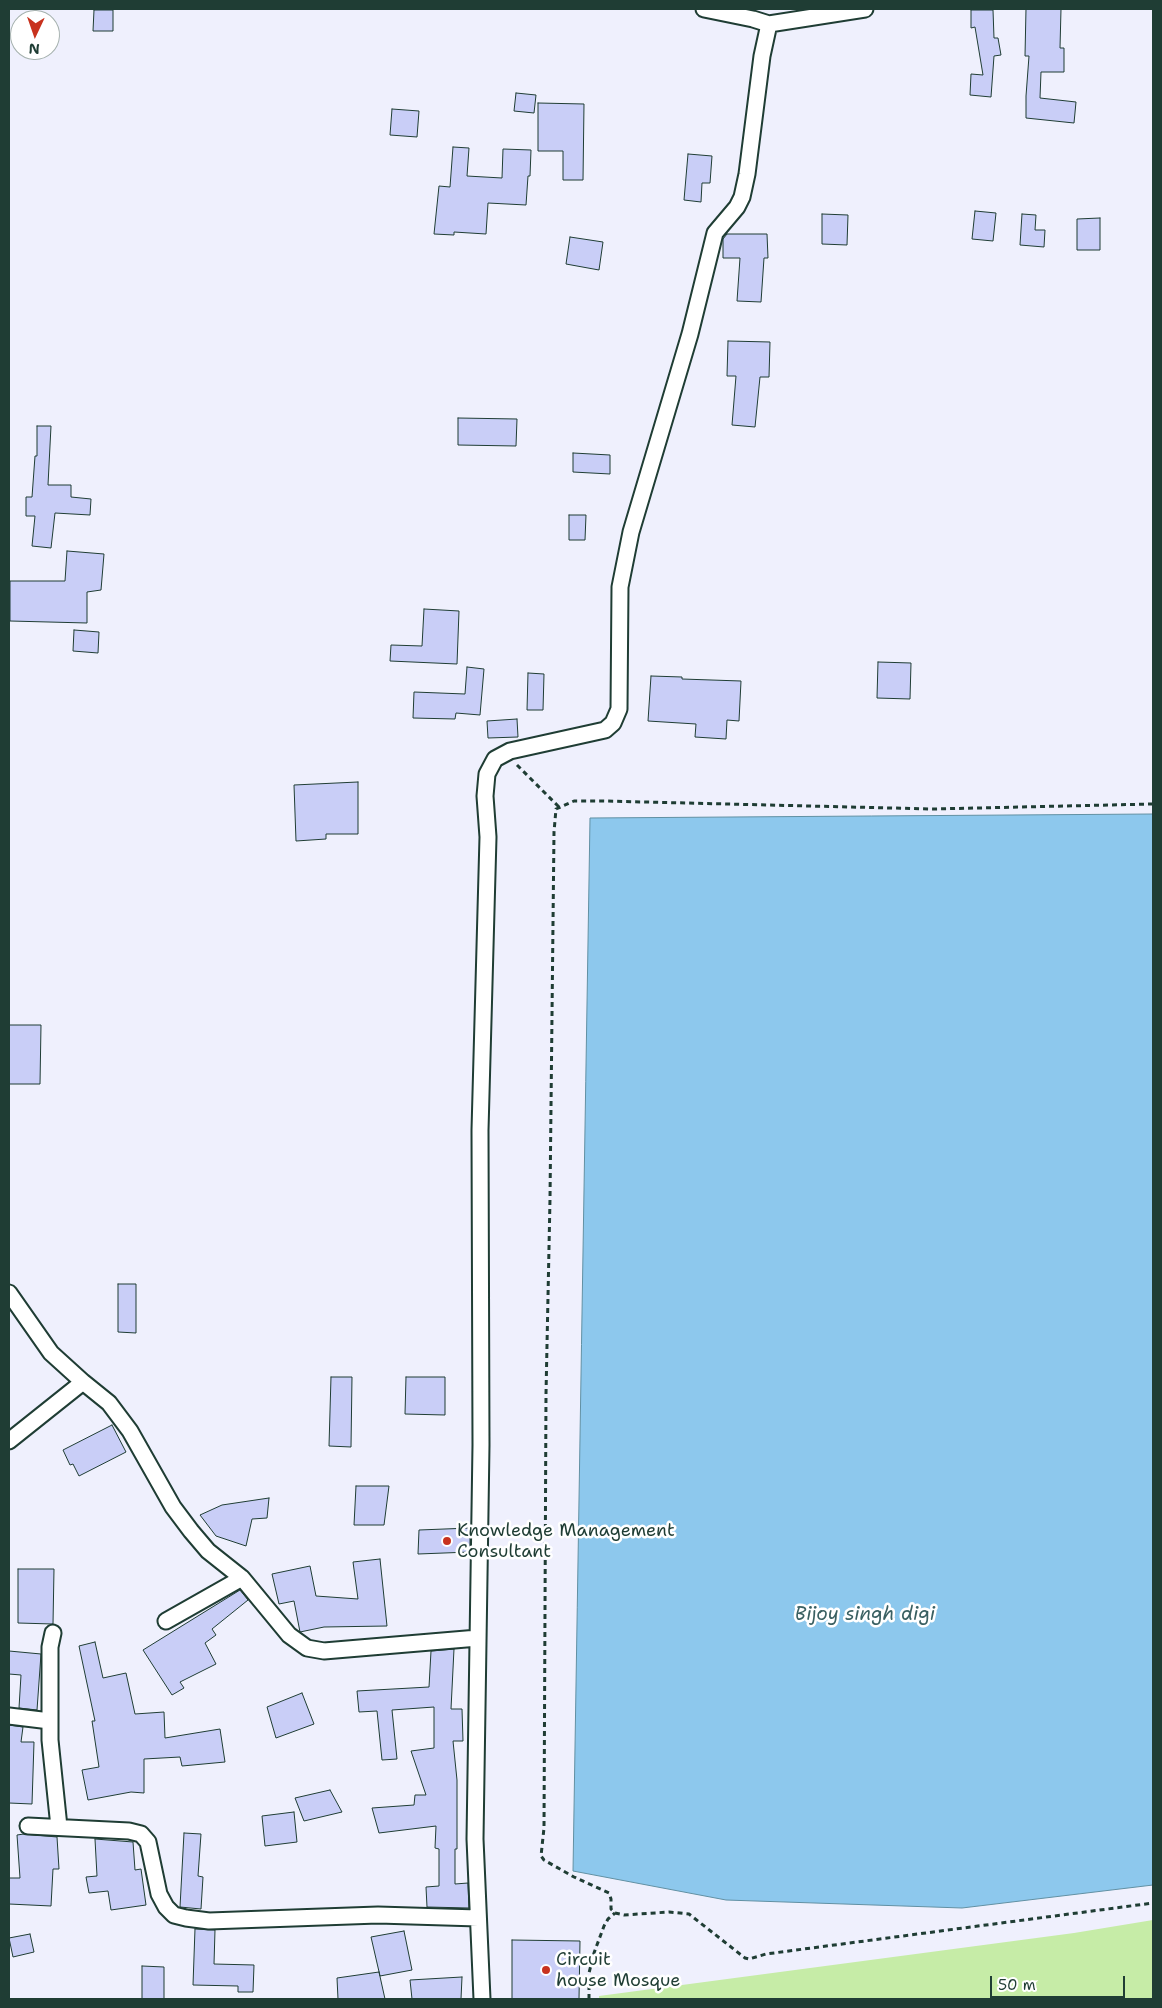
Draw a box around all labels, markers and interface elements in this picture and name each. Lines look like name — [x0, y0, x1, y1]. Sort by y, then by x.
north arrow — [10, 10, 60, 60]
text: N — [28, 40, 40, 58]
place label: Knowledge Management Consultant — [457, 1520, 675, 1562]
marker: Knowledge Management Consultant — [441, 1535, 453, 1547]
water label: Bijoy singh digi — [795, 1604, 935, 1626]
place label: Circuit house Mosque — [556, 1949, 680, 1992]
marker: Circuit house Mosque — [540, 1964, 552, 1976]
scale bar — [992, 1966, 1127, 1998]
text: 50 m — [998, 1975, 1036, 1995]

